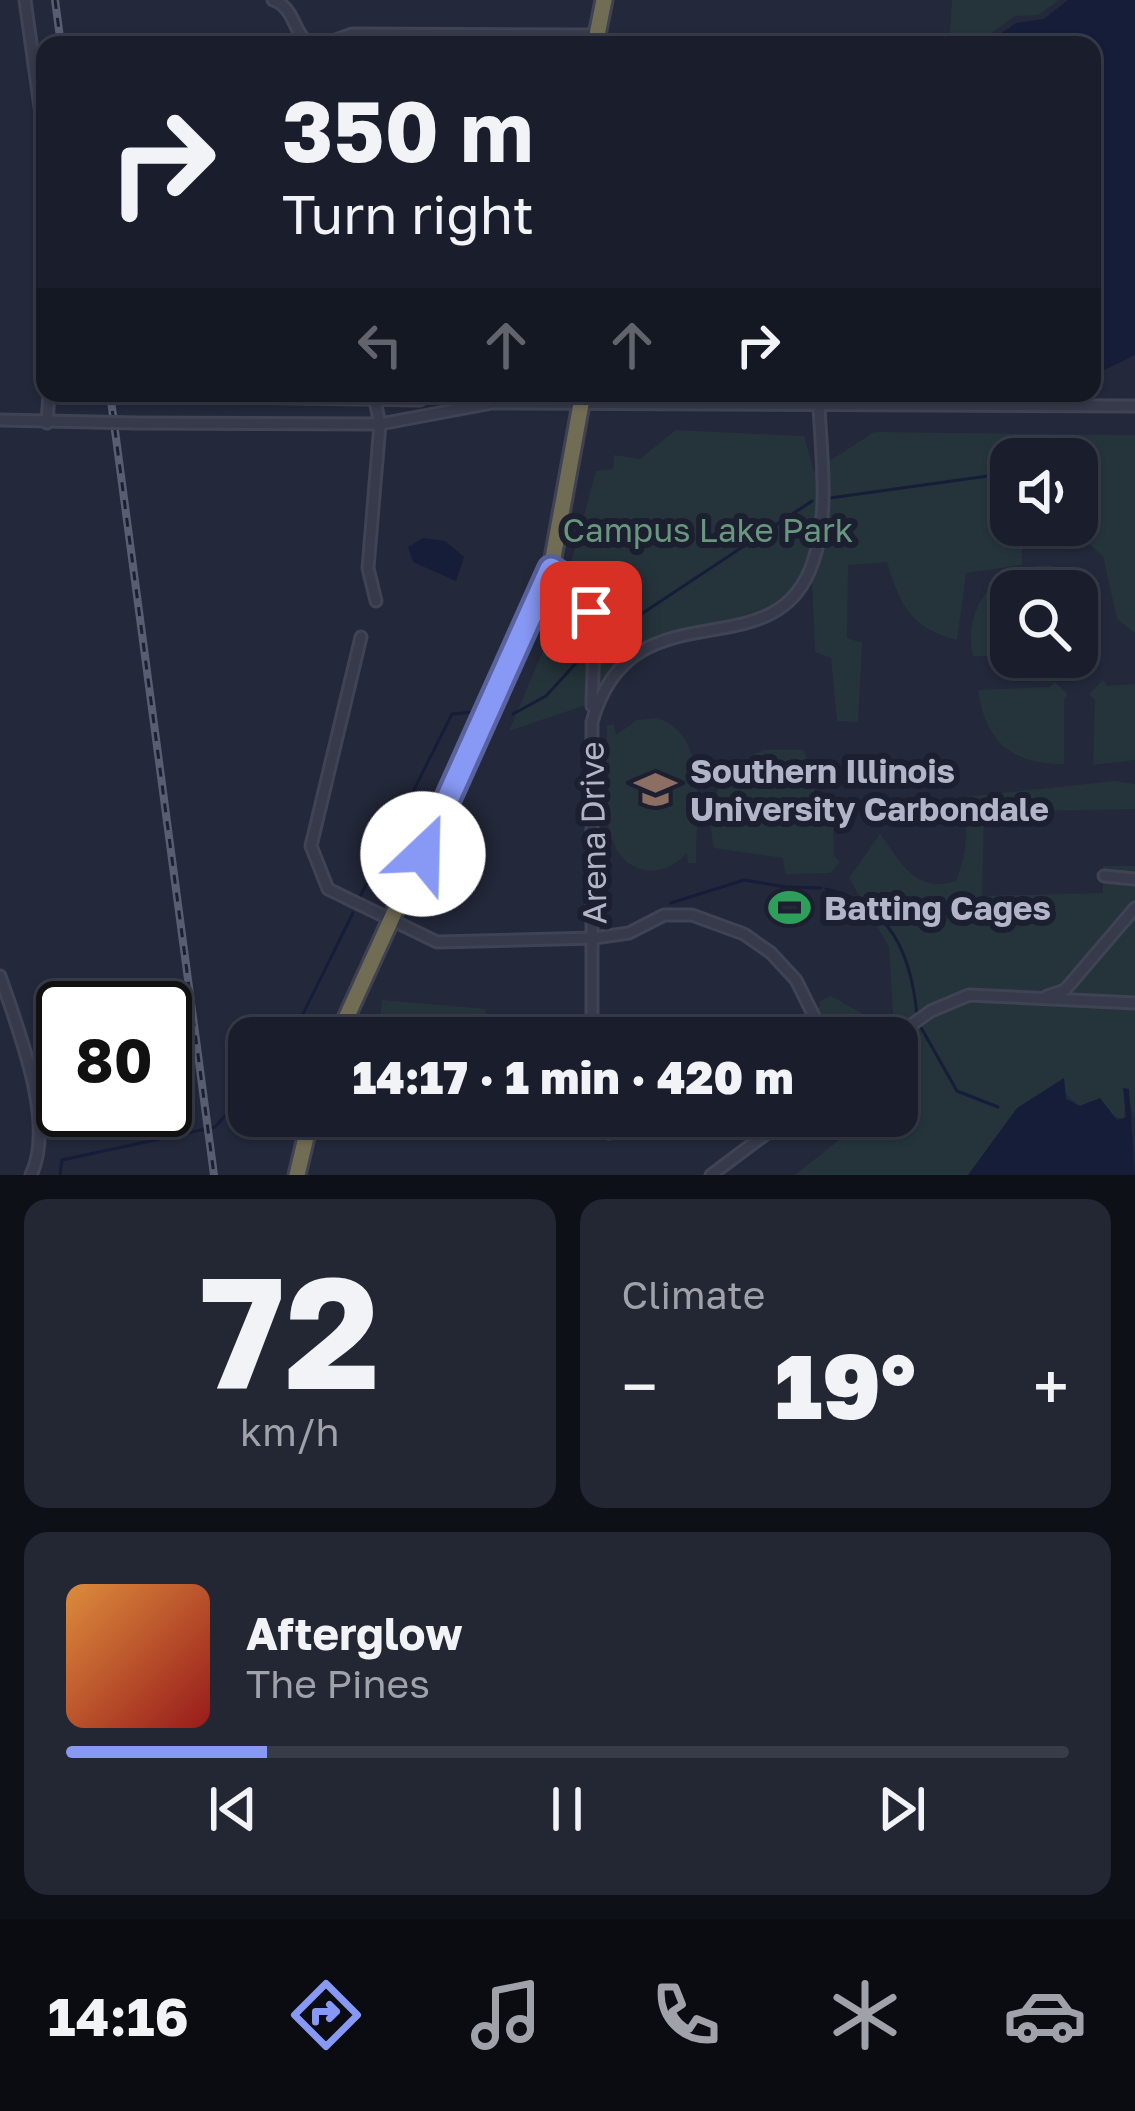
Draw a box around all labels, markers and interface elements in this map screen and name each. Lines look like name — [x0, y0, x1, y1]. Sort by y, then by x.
text: 350 m — [282, 80, 534, 180]
icon: right — [84, 84, 240, 240]
text: Turn right — [282, 181, 534, 246]
icon: left — [347, 312, 413, 378]
icon: ahead — [473, 312, 539, 378]
icon: ahead — [599, 312, 665, 378]
icon: right — [725, 312, 791, 378]
map controls — [990, 438, 1098, 678]
button: sound — [990, 438, 1098, 546]
park label: Campus Lake Park — [563, 510, 853, 549]
pin — [540, 561, 642, 663]
button: search — [990, 570, 1098, 678]
icon: arrive — [558, 579, 624, 645]
street label: Arena Drive — [571, 741, 614, 925]
place label: Southern Illinois University Carbondale — [690, 751, 1049, 828]
school or university icon: Southern Illinois University Carbondale — [633, 767, 679, 813]
position arrow — [360, 791, 486, 917]
sports icon: Batting Cages — [767, 885, 813, 931]
place label: Batting Cages — [824, 888, 1051, 927]
speed limit sign: 80 — [36, 981, 192, 1137]
text: 14:17 · 1 min · 420 m — [352, 1050, 794, 1104]
text: 72 — [200, 1236, 380, 1423]
text: Climate — [622, 1271, 765, 1318]
text: 19° — [775, 1331, 916, 1439]
text: − — [622, 1346, 658, 1426]
text: + — [1033, 1346, 1069, 1426]
text: km/h — [240, 1408, 339, 1455]
text: Afterglow — [246, 1606, 463, 1660]
text: The Pines — [246, 1660, 430, 1707]
icon: previous — [200, 1776, 266, 1842]
icon: pause — [534, 1776, 600, 1842]
icon: next — [869, 1776, 935, 1842]
icon: directions — [284, 1973, 368, 2057]
icon: music — [464, 1973, 548, 2057]
icon: phone — [644, 1973, 728, 2057]
icon: climate — [823, 1973, 907, 2057]
icon: car — [1003, 1973, 1087, 2057]
text: 14:16 — [48, 1983, 189, 2048]

